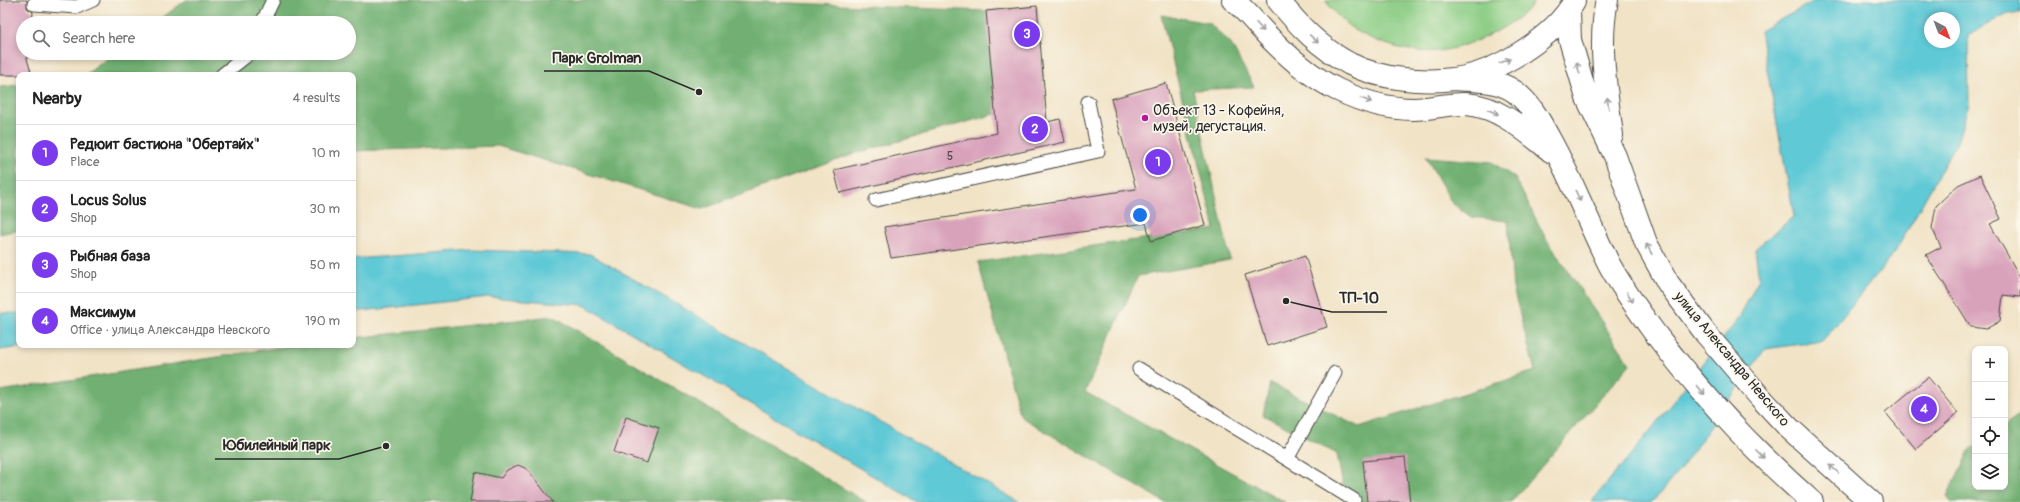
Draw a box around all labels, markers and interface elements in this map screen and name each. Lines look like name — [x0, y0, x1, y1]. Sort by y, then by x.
north arrow — [1924, 12, 1960, 48]
search box — [16, 16, 356, 60]
pin: 3 — [1014, 19, 1040, 49]
one-way arrow — [1256, 22, 1265, 32]
icon: search — [30, 27, 52, 49]
text: Search here — [62, 29, 135, 48]
one-way arrow — [1309, 34, 1319, 44]
callout: Парк Grolman — [544, 44, 649, 71]
text: Парк Grolman — [552, 49, 642, 68]
one-way arrow — [1498, 57, 1510, 65]
one-way arrow — [1574, 62, 1581, 75]
text: Nearby — [32, 88, 81, 109]
text: 4 results — [293, 90, 340, 106]
one-way arrow — [1359, 97, 1372, 104]
one-way arrow — [1604, 97, 1612, 110]
place label: Объект 13 - Кофейня, музей, дегустация. — [1153, 102, 1284, 135]
one-way arrow — [1487, 109, 1499, 116]
marker: Объект 13 - Кофейня, музей, дегустация. — [1140, 113, 1150, 123]
pin: 2 — [1022, 114, 1048, 144]
text: Редюит бастиона "Обертайх" — [70, 135, 260, 154]
text: 1 — [42, 145, 48, 161]
text: 10 m — [312, 145, 340, 161]
pin: 1 — [1145, 147, 1171, 177]
house number: 5 — [947, 149, 953, 164]
text: Place — [70, 154, 99, 170]
one-way arrow — [1575, 189, 1582, 201]
text: Locus Solus — [70, 191, 146, 210]
text: 2 — [41, 201, 49, 217]
text: 30 m — [310, 201, 340, 217]
your location — [1130, 205, 1150, 225]
text: Shop — [70, 210, 97, 226]
one-way arrow — [1644, 243, 1652, 255]
text: Рыбная база — [70, 247, 150, 266]
text: 3 — [41, 257, 49, 273]
text: 50 m — [310, 257, 340, 273]
text: Shop — [70, 266, 97, 282]
callout: ТП-10 — [1332, 285, 1387, 312]
street label: улица Александра Невского — [1670, 287, 1794, 430]
text: ТП-10 — [1338, 289, 1379, 308]
one-way arrow — [1626, 291, 1634, 303]
text: Максимум — [70, 303, 136, 322]
text: 4 — [41, 313, 49, 329]
text: 190 m — [305, 313, 340, 329]
text: Office · улица Александра Невского — [70, 322, 270, 338]
map controls — [1972, 346, 2008, 490]
button: + — [1972, 346, 2008, 382]
button: − — [1972, 382, 2008, 418]
one-way arrow — [1696, 384, 1705, 395]
pin: 4 — [1911, 394, 1937, 424]
button: locate — [1972, 418, 2008, 454]
callout: Юбилейный парк — [215, 432, 339, 459]
text: Юбилейный парк — [222, 436, 331, 455]
one-way arrow — [1755, 449, 1765, 459]
button: layers — [1972, 454, 2008, 490]
one-way arrow — [1829, 464, 1839, 473]

